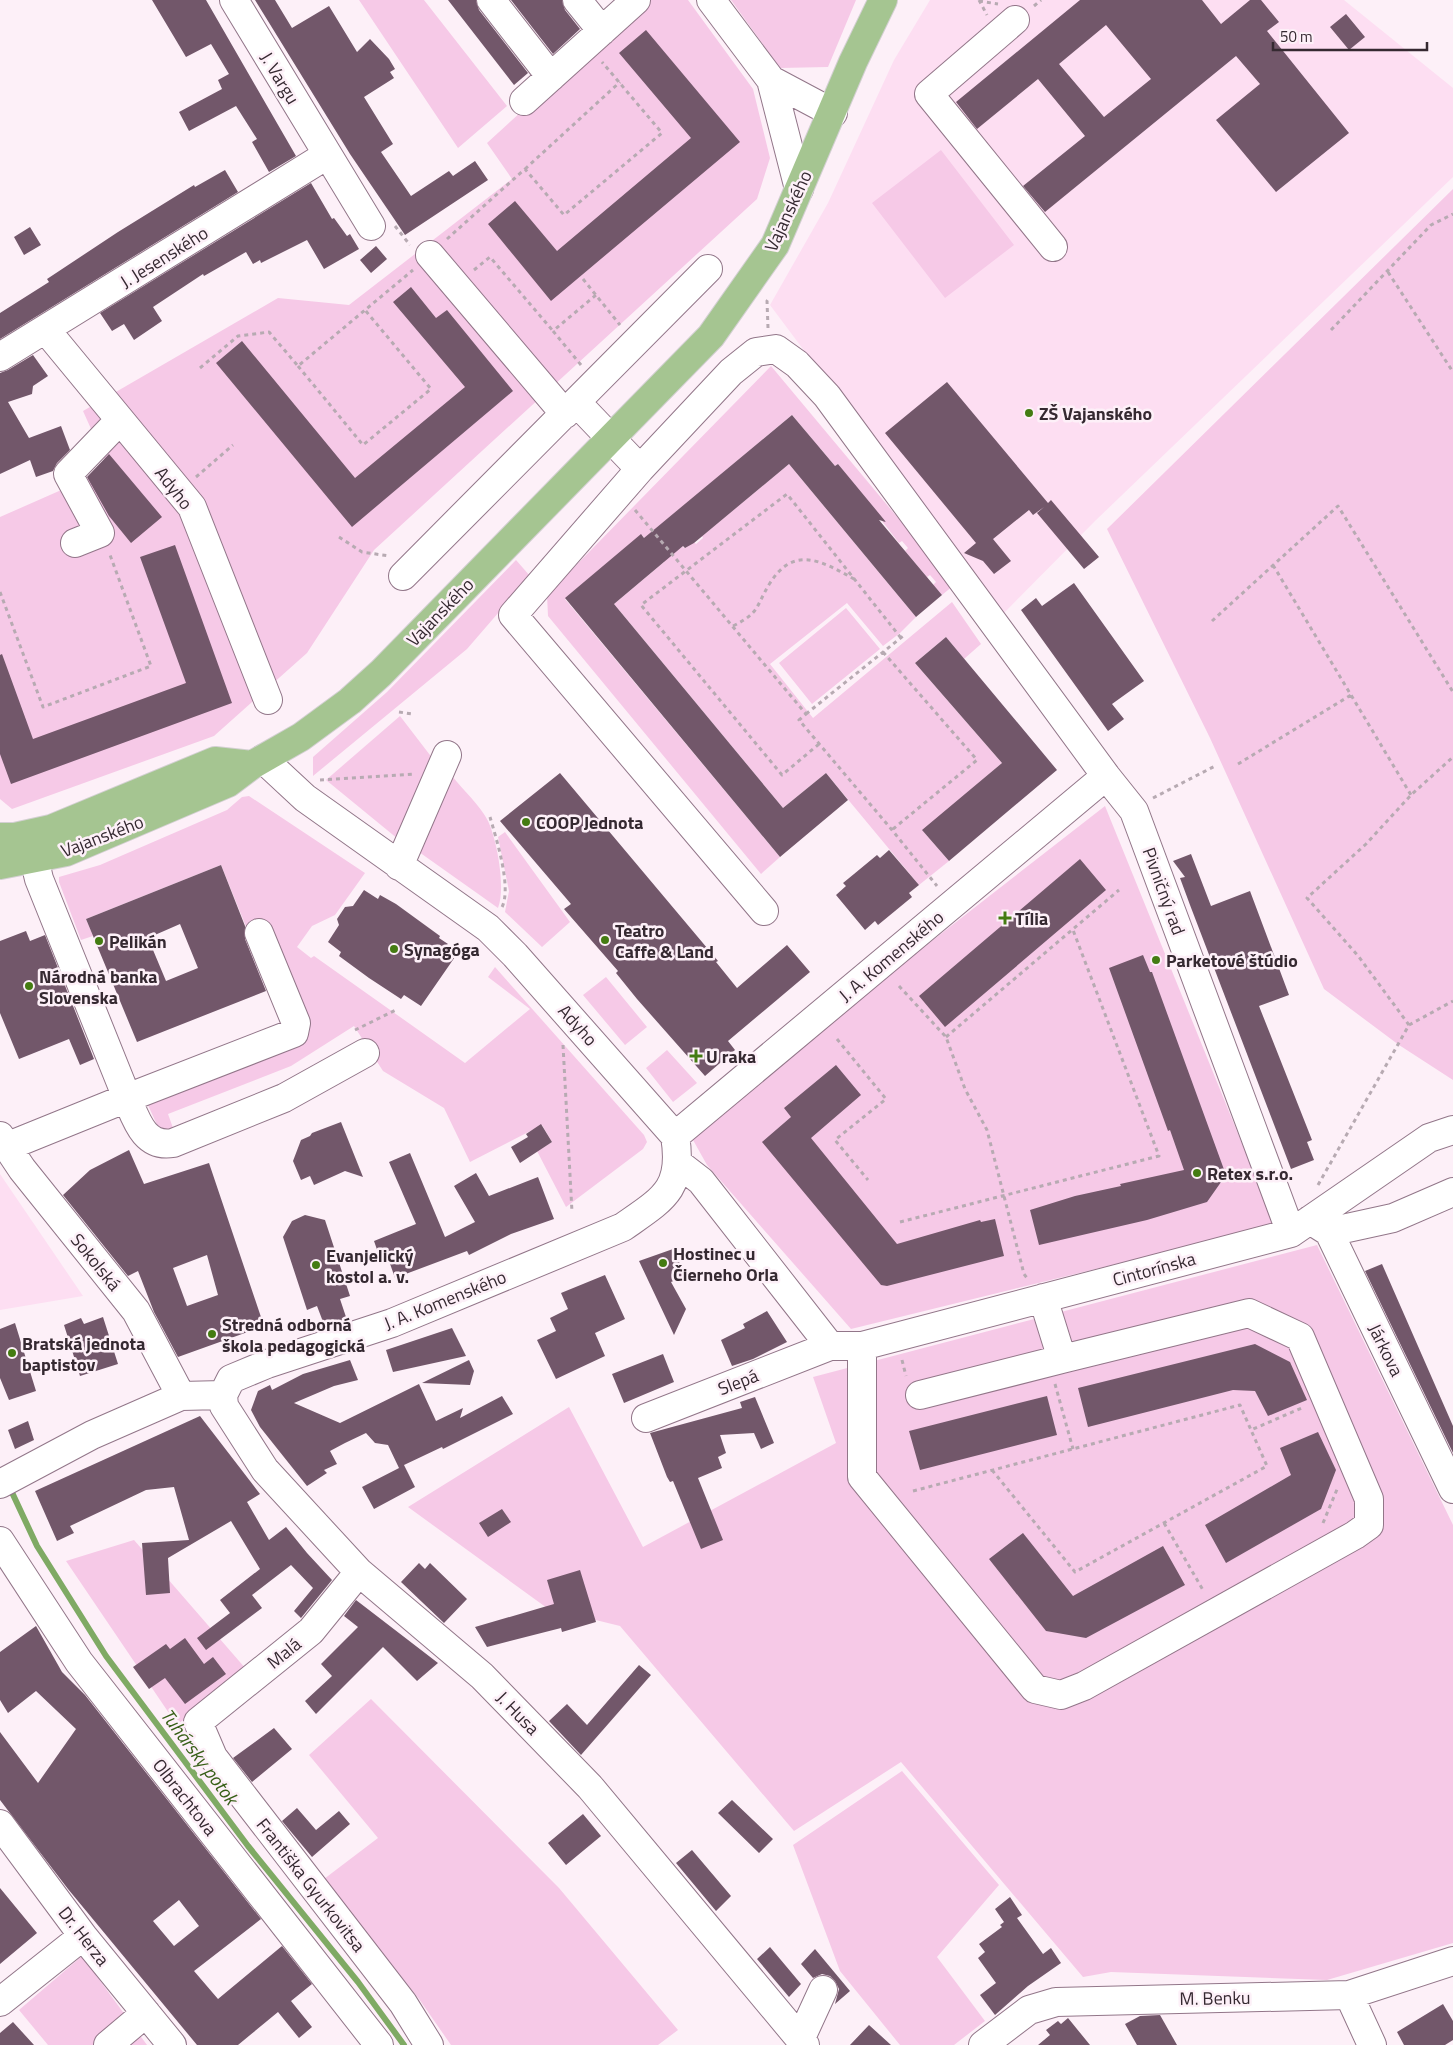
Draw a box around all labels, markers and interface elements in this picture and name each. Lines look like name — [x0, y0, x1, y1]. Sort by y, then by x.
scale bar — [1273, 20, 1427, 52]
text: 50 m — [1280, 25, 1313, 48]
street label: J. Vargu — [254, 47, 306, 109]
street label: Vajanského — [757, 166, 819, 256]
street label: J. Jesenského — [115, 219, 213, 295]
place label: ZŠ Vajanského — [1039, 400, 1152, 427]
marker: ZŠ Vajanského — [1023, 407, 1035, 419]
street label: Adyho — [149, 461, 199, 515]
street label: Vajanského — [400, 571, 480, 653]
street label: Vajanského — [57, 808, 147, 864]
place label: COOP Jednota — [536, 809, 643, 836]
marker: COOP Jednota — [520, 816, 532, 828]
street label: Pivničný rad — [1136, 843, 1192, 939]
street label: J. A. Komenského — [833, 904, 949, 1008]
place label: Tília — [1015, 905, 1048, 932]
marker: Tília — [999, 912, 1011, 924]
place label: Teatro Caffe & Land — [615, 917, 714, 965]
place label: Pelikán — [109, 928, 167, 955]
marker: Teatro Caffe & Land — [599, 934, 611, 946]
marker: Pelikán — [93, 935, 105, 947]
place label: Synagóga — [404, 936, 480, 963]
marker: Synagóga — [388, 943, 400, 955]
place label: Parketové štúdio — [1166, 947, 1298, 974]
marker: Parketové štúdio — [1150, 954, 1162, 966]
place label: Národná banka Slovenska — [39, 963, 157, 1011]
marker: Národná banka Slovenska — [23, 980, 35, 992]
street label: Adyho — [552, 998, 604, 1052]
place label: U raka — [706, 1043, 756, 1070]
marker: U raka — [690, 1050, 702, 1062]
place label: Retex s.r.o. — [1207, 1160, 1293, 1187]
marker: Retex s.r.o. — [1191, 1167, 1203, 1179]
street label: Sokolská — [64, 1227, 128, 1297]
place label: Hostinec u Čierneho Orla — [673, 1240, 778, 1288]
place label: Evanjelický kostol a. v. — [326, 1242, 414, 1290]
street label: Cintorínska — [1109, 1245, 1199, 1293]
marker: Hostinec u Čierneho Orla — [657, 1257, 669, 1269]
marker: Evanjelický kostol a. v. — [310, 1259, 322, 1271]
street label: J. A. Komenského — [380, 1263, 510, 1337]
place label: Stredná odborná škola pedagogická — [222, 1311, 365, 1359]
street label: Járkova — [1362, 1319, 1410, 1381]
marker: Stredná odborná škola pedagogická — [206, 1328, 218, 1340]
place label: Bratská jednota baptistov — [22, 1330, 145, 1378]
marker: Bratská jednota baptistov — [6, 1347, 18, 1359]
street label: Slepá — [714, 1362, 762, 1402]
street label: Malá — [261, 1631, 307, 1675]
street label: J. Husa — [490, 1685, 546, 1741]
water label: Tuhársky potok — [154, 1702, 247, 1812]
street label: Olbrachtova — [146, 1753, 224, 1841]
street label: Františka Gyurkovitsa — [250, 1812, 372, 1958]
street label: Dr. Herza — [52, 1900, 116, 1972]
street label: M. Benku — [1179, 1984, 1251, 2012]

